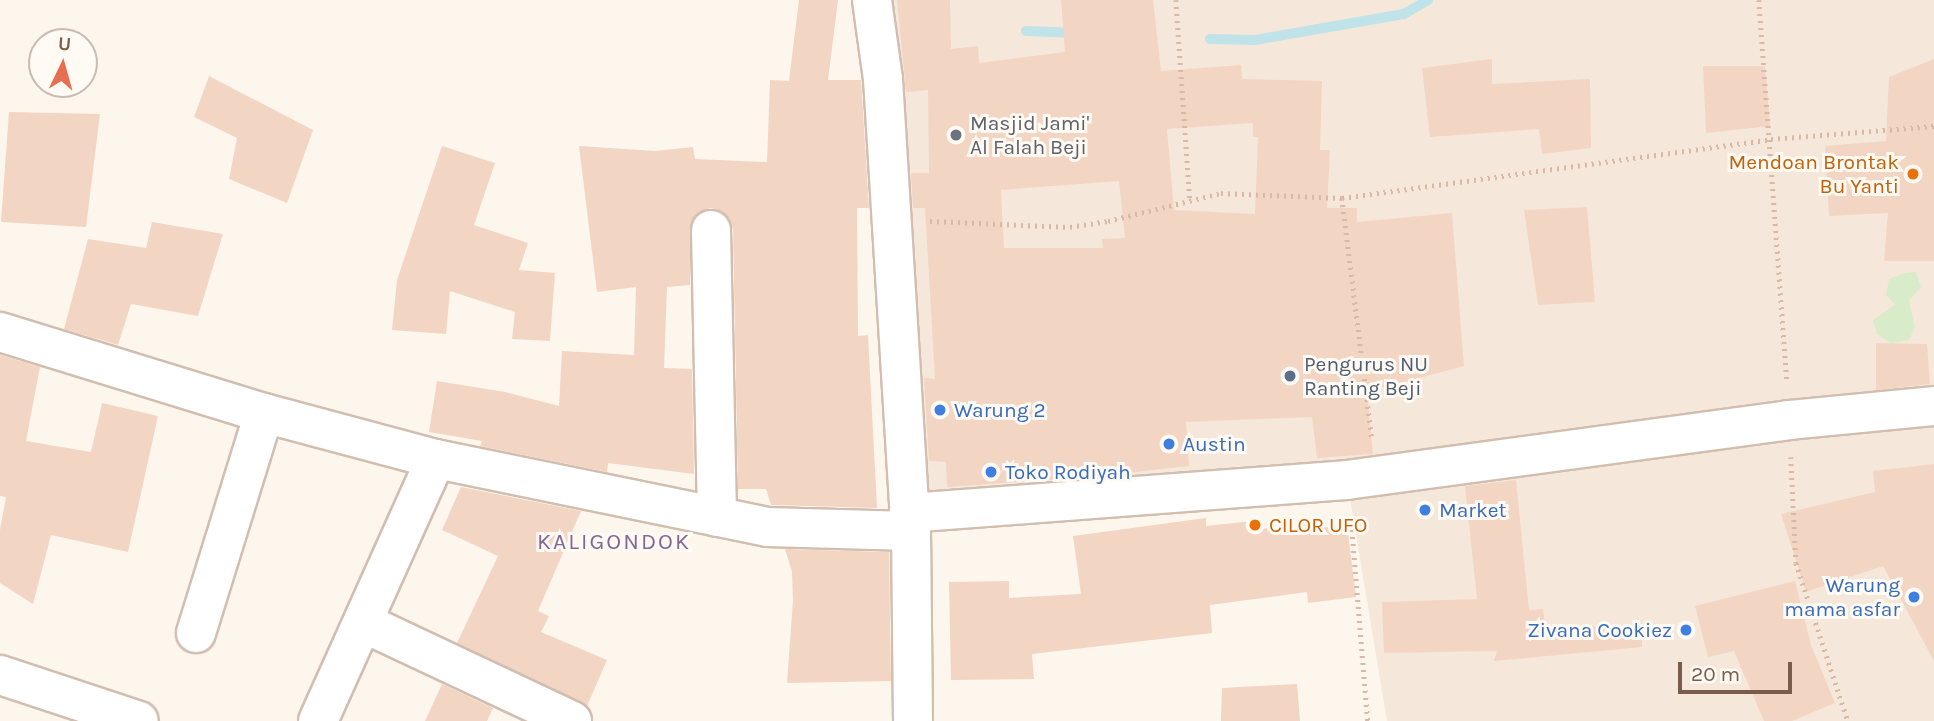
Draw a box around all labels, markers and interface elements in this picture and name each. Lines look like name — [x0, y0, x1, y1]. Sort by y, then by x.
north arrow — [28, 28, 98, 98]
text: U — [57, 33, 72, 56]
place label: Masjid Jami' Al Falah Beji — [970, 110, 1089, 160]
marker: Masjid Jami' Al Falah Beji — [948, 127, 964, 143]
place label: Mendoan Brontak Bu Yanti — [1729, 149, 1899, 199]
marker: Mendoan Brontak Bu Yanti — [1905, 166, 1921, 182]
place label: Pengurus NU Ranting Beji — [1304, 351, 1428, 401]
marker: Pengurus NU Ranting Beji — [1282, 368, 1298, 384]
place label: Warung 2 — [954, 397, 1046, 423]
marker: Warung 2 — [932, 402, 948, 418]
place label: Austin — [1183, 431, 1246, 457]
marker: Austin — [1161, 436, 1177, 452]
place label: Toko Rodiyah — [1005, 459, 1131, 485]
marker: Toko Rodiyah — [983, 464, 999, 480]
place label: Market — [1439, 497, 1506, 523]
marker: Market — [1417, 502, 1433, 518]
place label: CILOR UFO — [1269, 512, 1367, 538]
marker: CILOR UFO — [1247, 517, 1263, 533]
district label: KALIGONDOK — [538, 528, 690, 556]
place label: Warung mama asfar — [1784, 572, 1900, 622]
marker: Warung mama asfar — [1906, 589, 1922, 605]
place label: Zivana Cookiez — [1527, 617, 1672, 643]
marker: Zivana Cookiez — [1678, 622, 1694, 638]
scale bar — [1682, 648, 1796, 692]
text: 20 m — [1691, 662, 1740, 686]

